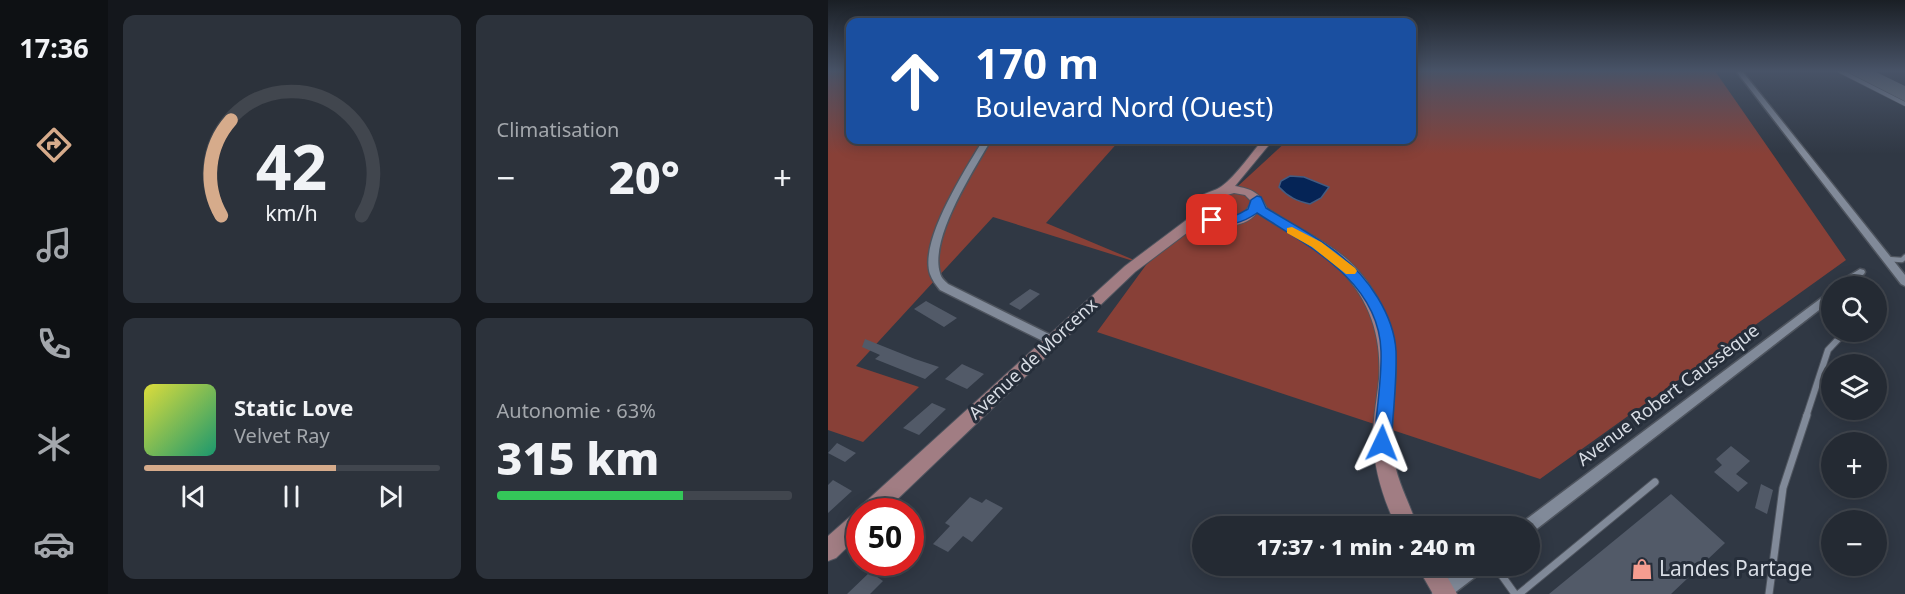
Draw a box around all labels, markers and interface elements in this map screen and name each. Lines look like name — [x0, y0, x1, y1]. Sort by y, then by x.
text: 17:36 — [19, 29, 89, 66]
text: 170 m — [975, 34, 1099, 91]
icon: ahead — [876, 42, 954, 120]
text: Boulevard Nord (Ouest) — [975, 88, 1273, 125]
text: Climatisation — [497, 116, 619, 143]
text: 42 — [256, 123, 327, 208]
icon: directions — [33, 124, 75, 166]
text: 20° — [609, 146, 680, 207]
text: − — [497, 155, 515, 200]
text: + — [773, 155, 792, 200]
pin — [1186, 194, 1237, 245]
text: km/h — [265, 198, 318, 227]
icon: arrive — [1195, 203, 1228, 236]
icon: music — [33, 224, 75, 266]
map controls — [1821, 276, 1887, 576]
button: search — [1821, 276, 1887, 342]
street label: Avenue de Morcenx — [963, 292, 1102, 424]
street label: Avenue Robert Caussèque — [1571, 318, 1763, 471]
icon: phone — [33, 323, 75, 365]
button: layers — [1821, 354, 1887, 420]
text: Static Love — [234, 392, 353, 422]
text: Autonomie · 63% — [497, 397, 656, 424]
position arrow — [1350, 411, 1414, 475]
text: Velvet Ray — [234, 422, 330, 449]
icon: climate — [33, 423, 75, 465]
text: 315 km — [497, 427, 659, 488]
button: + — [1821, 432, 1887, 498]
icon: previous — [177, 480, 210, 513]
icon: pause — [275, 480, 308, 513]
icon: next — [374, 480, 407, 513]
speed limit sign: 50 — [846, 498, 924, 576]
button: − — [1821, 510, 1887, 576]
icon: car — [33, 523, 75, 565]
text: 17:37 · 1 min · 240 m — [1256, 531, 1476, 561]
place label: Landes Partage — [1659, 554, 1812, 582]
shop icon: Landes Partage — [1630, 557, 1654, 581]

